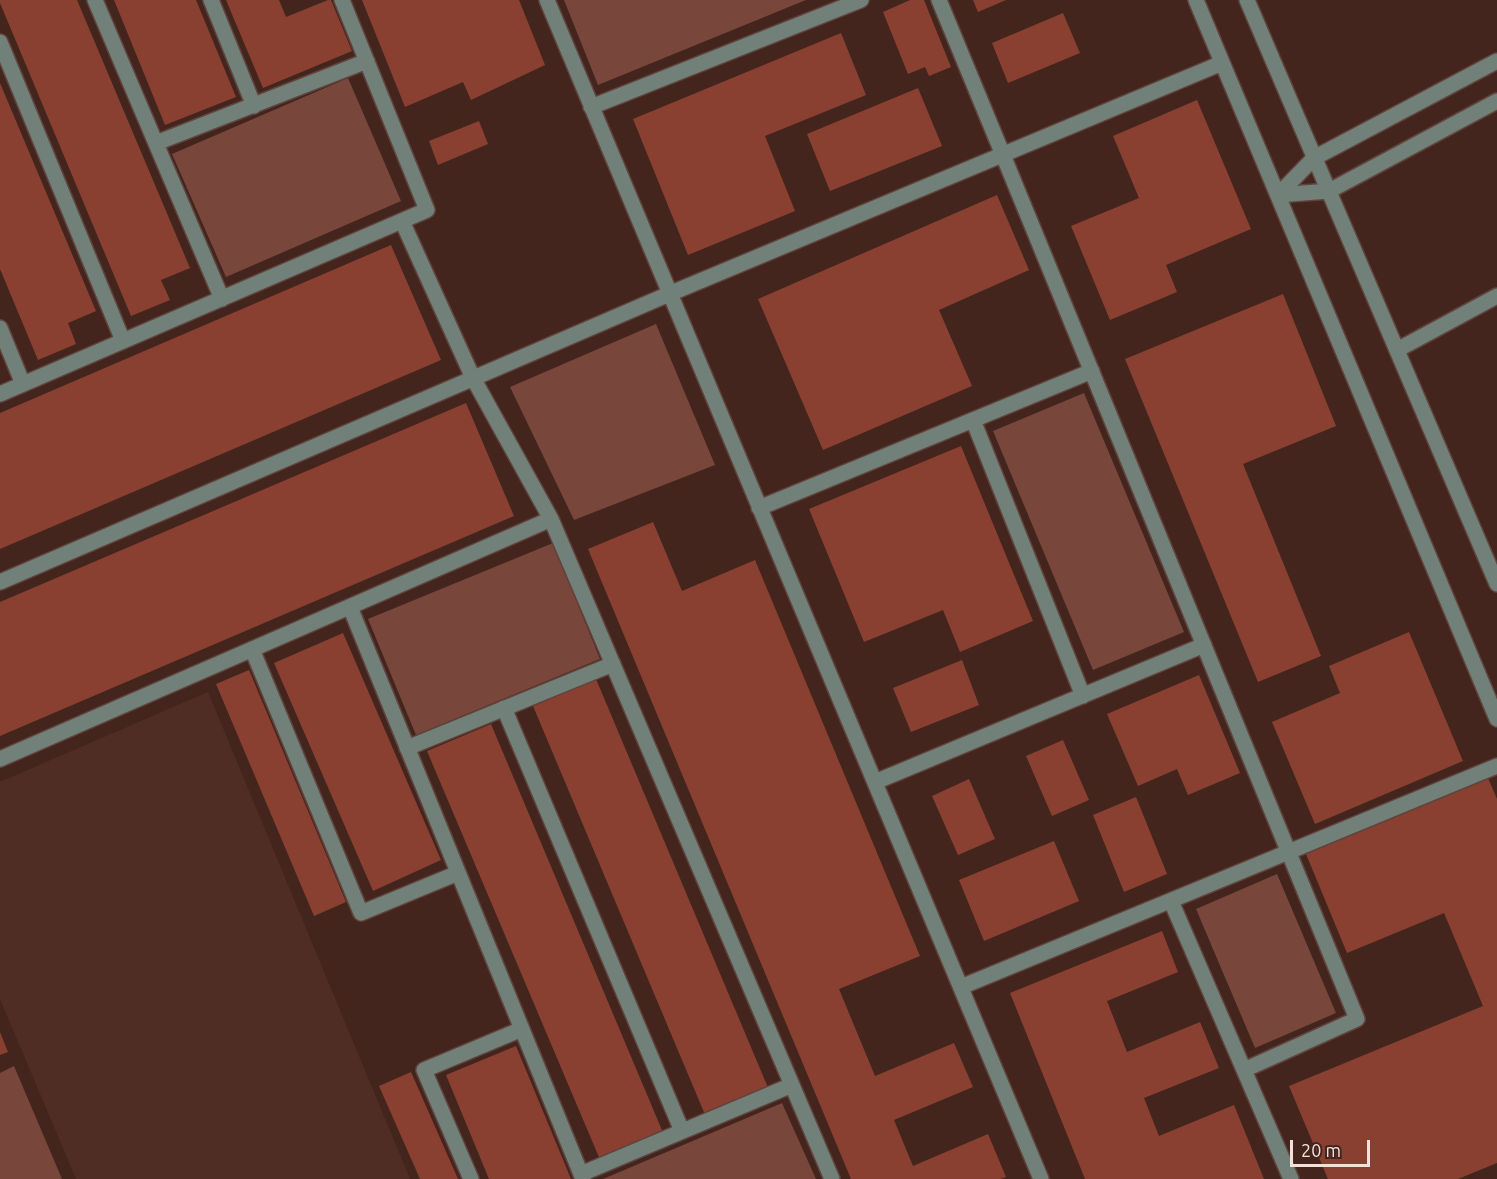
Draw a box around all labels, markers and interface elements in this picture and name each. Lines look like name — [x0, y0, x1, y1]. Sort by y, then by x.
scale bar — [1293, 1128, 1372, 1166]
text: 20 m — [1301, 1140, 1341, 1160]

